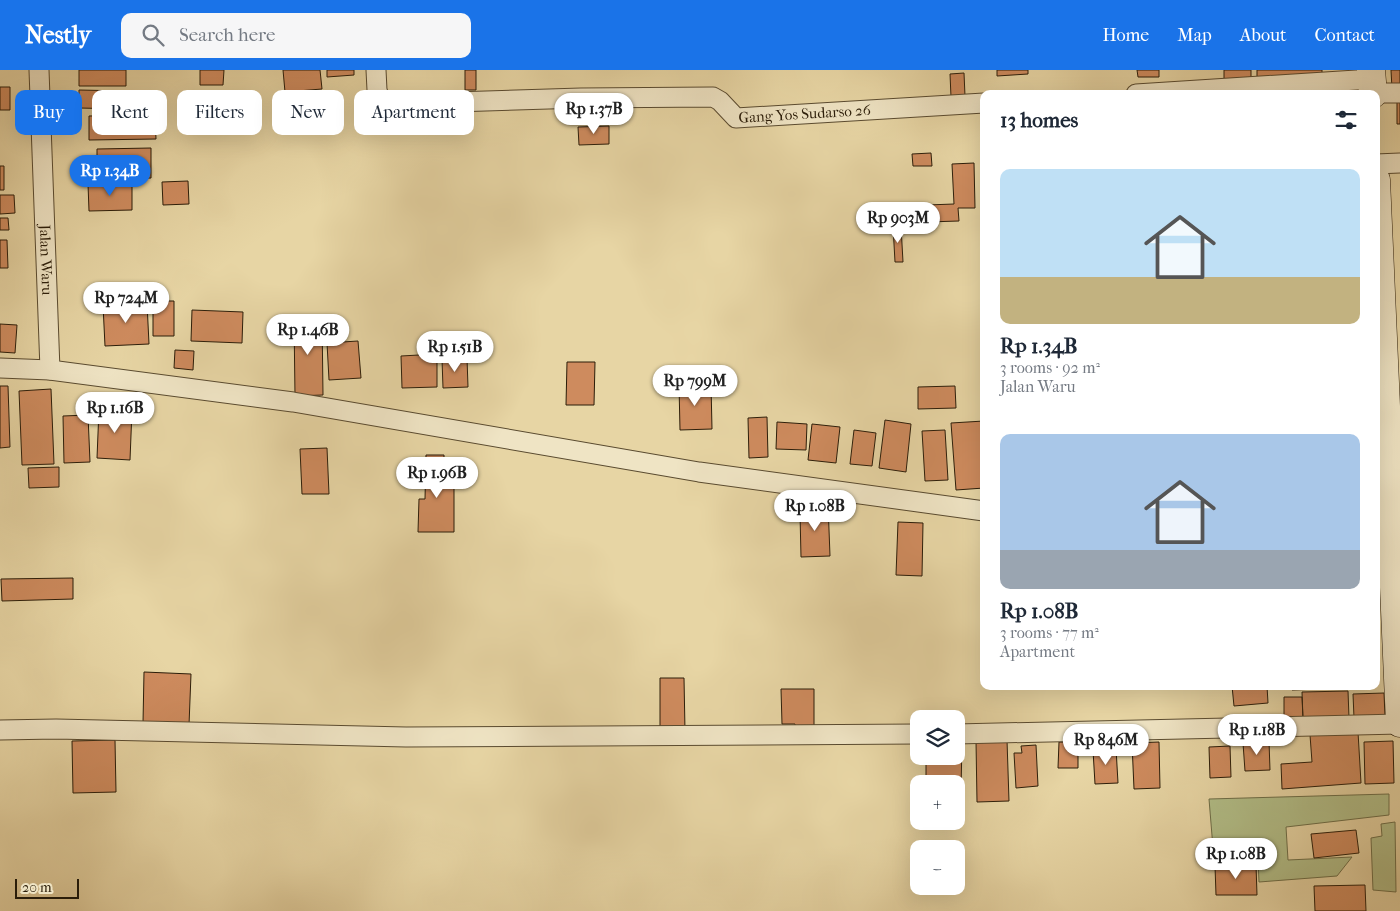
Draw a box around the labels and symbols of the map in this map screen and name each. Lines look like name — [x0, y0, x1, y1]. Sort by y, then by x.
pin: Rp 1.37B — [542, 92, 646, 135]
street label: Gang Yos Sudarso 26 — [738, 101, 872, 127]
pin: Rp 1.34B — [58, 154, 162, 197]
pin: Rp 903M — [852, 202, 944, 244]
street label: Jalan Waru — [36, 223, 56, 296]
pin: Rp 724M — [80, 282, 172, 324]
pin: Rp 1.46B — [256, 314, 360, 356]
pin: Rp 1.51B — [403, 330, 507, 373]
pin: Rp 799M — [649, 364, 741, 407]
pin: Rp 1.16B — [63, 392, 167, 434]
pin: Rp 1.96B — [385, 456, 489, 499]
pin: Rp 1.08B — [763, 490, 867, 532]
pin: Rp 1.18B — [1205, 714, 1309, 756]
pin: Rp 846M — [1060, 724, 1152, 766]
pin: Rp 1.08B — [1184, 838, 1288, 880]
scale bar — [15, 876, 79, 899]

